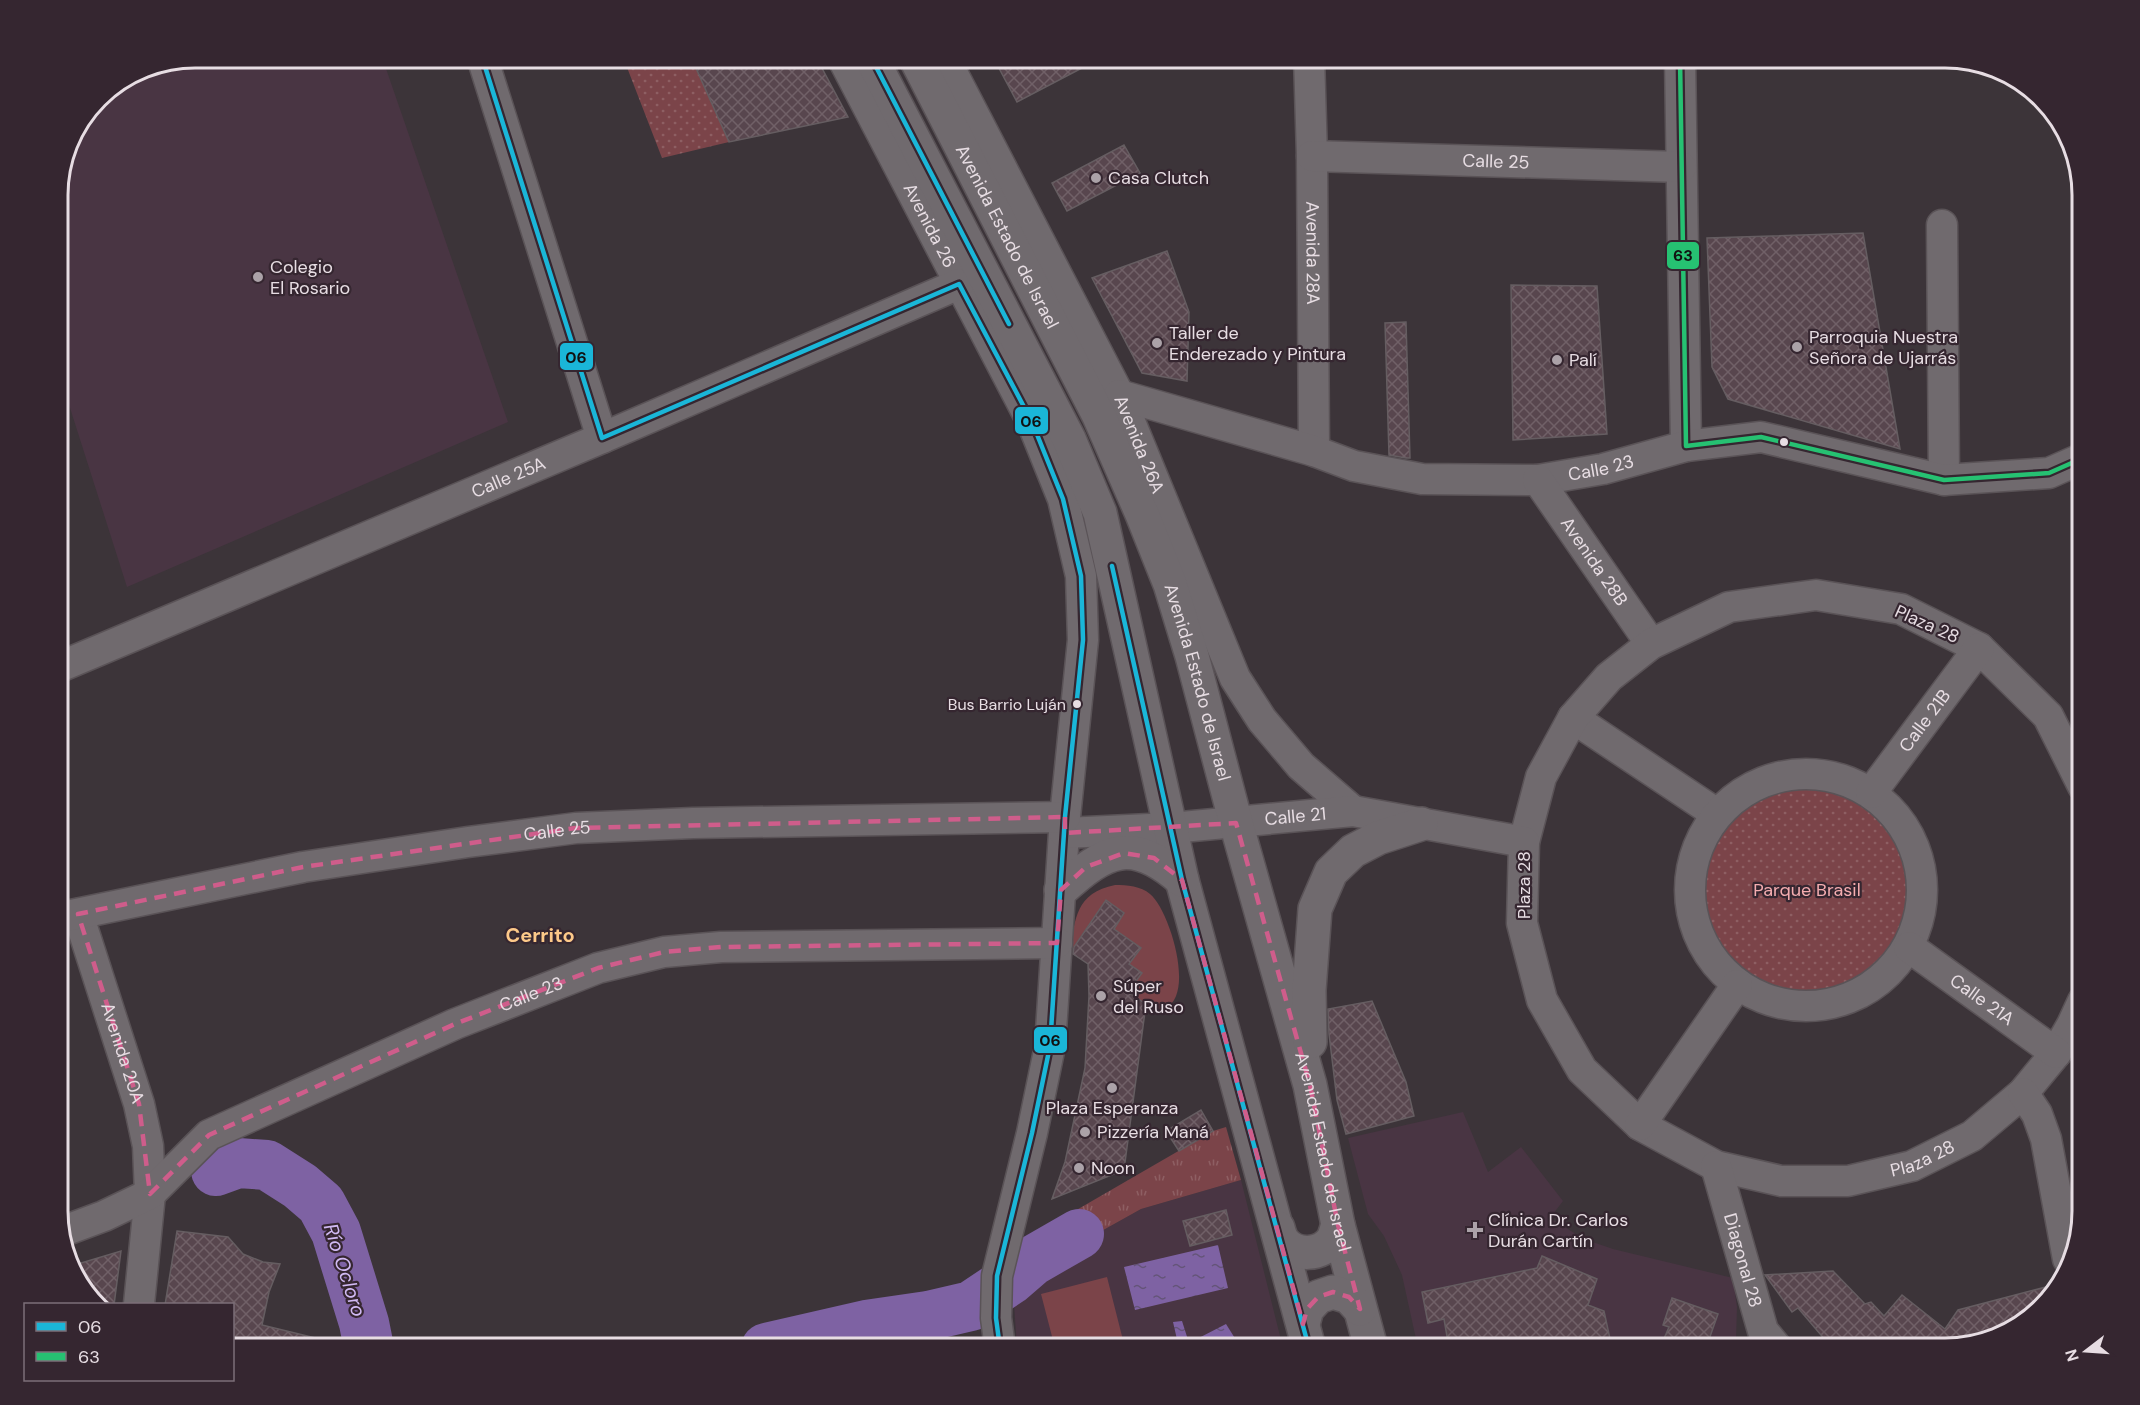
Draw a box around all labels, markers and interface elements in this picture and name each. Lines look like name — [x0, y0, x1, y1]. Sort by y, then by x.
street label: Avenida Estado de Israel — [950, 141, 1064, 333]
street label: Calle 25 — [1462, 148, 1530, 174]
place label: Casa Clutch — [1108, 166, 1209, 190]
marker: Casa Clutch — [1089, 171, 1103, 185]
street label: Avenida 26 — [898, 179, 962, 272]
street label: Avenida 28A — [1300, 201, 1325, 305]
line badge: 63 — [1666, 241, 1700, 270]
text: 63 — [1673, 245, 1693, 266]
place label: Colegio El Rosario — [270, 255, 350, 300]
marker: Colegio El Rosario — [251, 270, 265, 284]
place label: Taller de Enderezado y Pintura — [1169, 321, 1346, 366]
place label: Parroquia Nuestra Señora de Ujarrás — [1809, 325, 1958, 370]
marker: Taller de Enderezado y Pintura — [1150, 336, 1164, 350]
marker: Parroquia Nuestra Señora de Ujarrás — [1790, 340, 1804, 354]
line badge: 06 — [559, 342, 594, 371]
text: 06 — [565, 347, 587, 368]
place label: Palí — [1569, 348, 1597, 372]
marker: Palí — [1550, 353, 1564, 367]
street label: Avenida 26A — [1108, 392, 1170, 497]
line badge: 06 — [1014, 406, 1049, 435]
text: 06 — [1020, 411, 1042, 432]
unlabelled marker — [1778, 436, 1790, 448]
street label: Calle 23 — [1566, 449, 1637, 487]
street label: Calle 25A — [468, 451, 549, 504]
street label: Avenida 28B — [1555, 512, 1633, 611]
street label: Avenida Estado de Israel — [1159, 581, 1236, 784]
street label: Plaza 28 — [1891, 599, 1963, 649]
street label: Calle 21B — [1893, 684, 1956, 757]
place label: Bus Barrio Luján — [948, 694, 1066, 715]
marker: Bus Barrio Luján — [1071, 698, 1083, 710]
street label: Calle 21 — [1263, 802, 1327, 831]
street label: Calle 25 — [522, 815, 591, 847]
street label: Plaza 28 — [1512, 851, 1536, 919]
park label: Parque Brasil — [1753, 878, 1861, 902]
district label: Cerrito — [505, 922, 575, 948]
street label: Calle 21A — [1945, 968, 2019, 1031]
street label: Calle 23 — [496, 971, 567, 1018]
place label: Súper del Ruso — [1113, 974, 1184, 1019]
marker: Súper del Ruso — [1094, 989, 1108, 1003]
street label: Avenida 20A — [95, 1000, 150, 1107]
line badge: 06 — [1033, 1026, 1068, 1054]
text: 06 — [1039, 1030, 1061, 1051]
street label: Avenida Estado de Israel — [1289, 1049, 1357, 1254]
marker: Plaza Esperanza — [1105, 1081, 1119, 1095]
place label: Plaza Esperanza — [1046, 1096, 1178, 1120]
place label: Pizzería Maná — [1097, 1120, 1209, 1144]
marker: Pizzería Maná — [1078, 1125, 1092, 1139]
street label: Plaza 28 — [1888, 1135, 1959, 1183]
place label: Noon — [1091, 1156, 1135, 1180]
marker: Noon — [1072, 1161, 1086, 1175]
place label: Clínica Dr. Carlos Durán Cartín — [1488, 1208, 1628, 1253]
street label: Diagonal 28 — [1718, 1210, 1768, 1310]
water label: Río Ocloro — [318, 1220, 372, 1320]
marker: Clínica Dr. Carlos Durán Cartín — [1466, 1221, 1484, 1239]
legend — [24, 1303, 234, 1381]
text: 06 — [78, 1315, 102, 1339]
north arrow — [2056, 1321, 2116, 1381]
text: 63 — [78, 1345, 100, 1369]
text: N — [2060, 1347, 2084, 1364]

